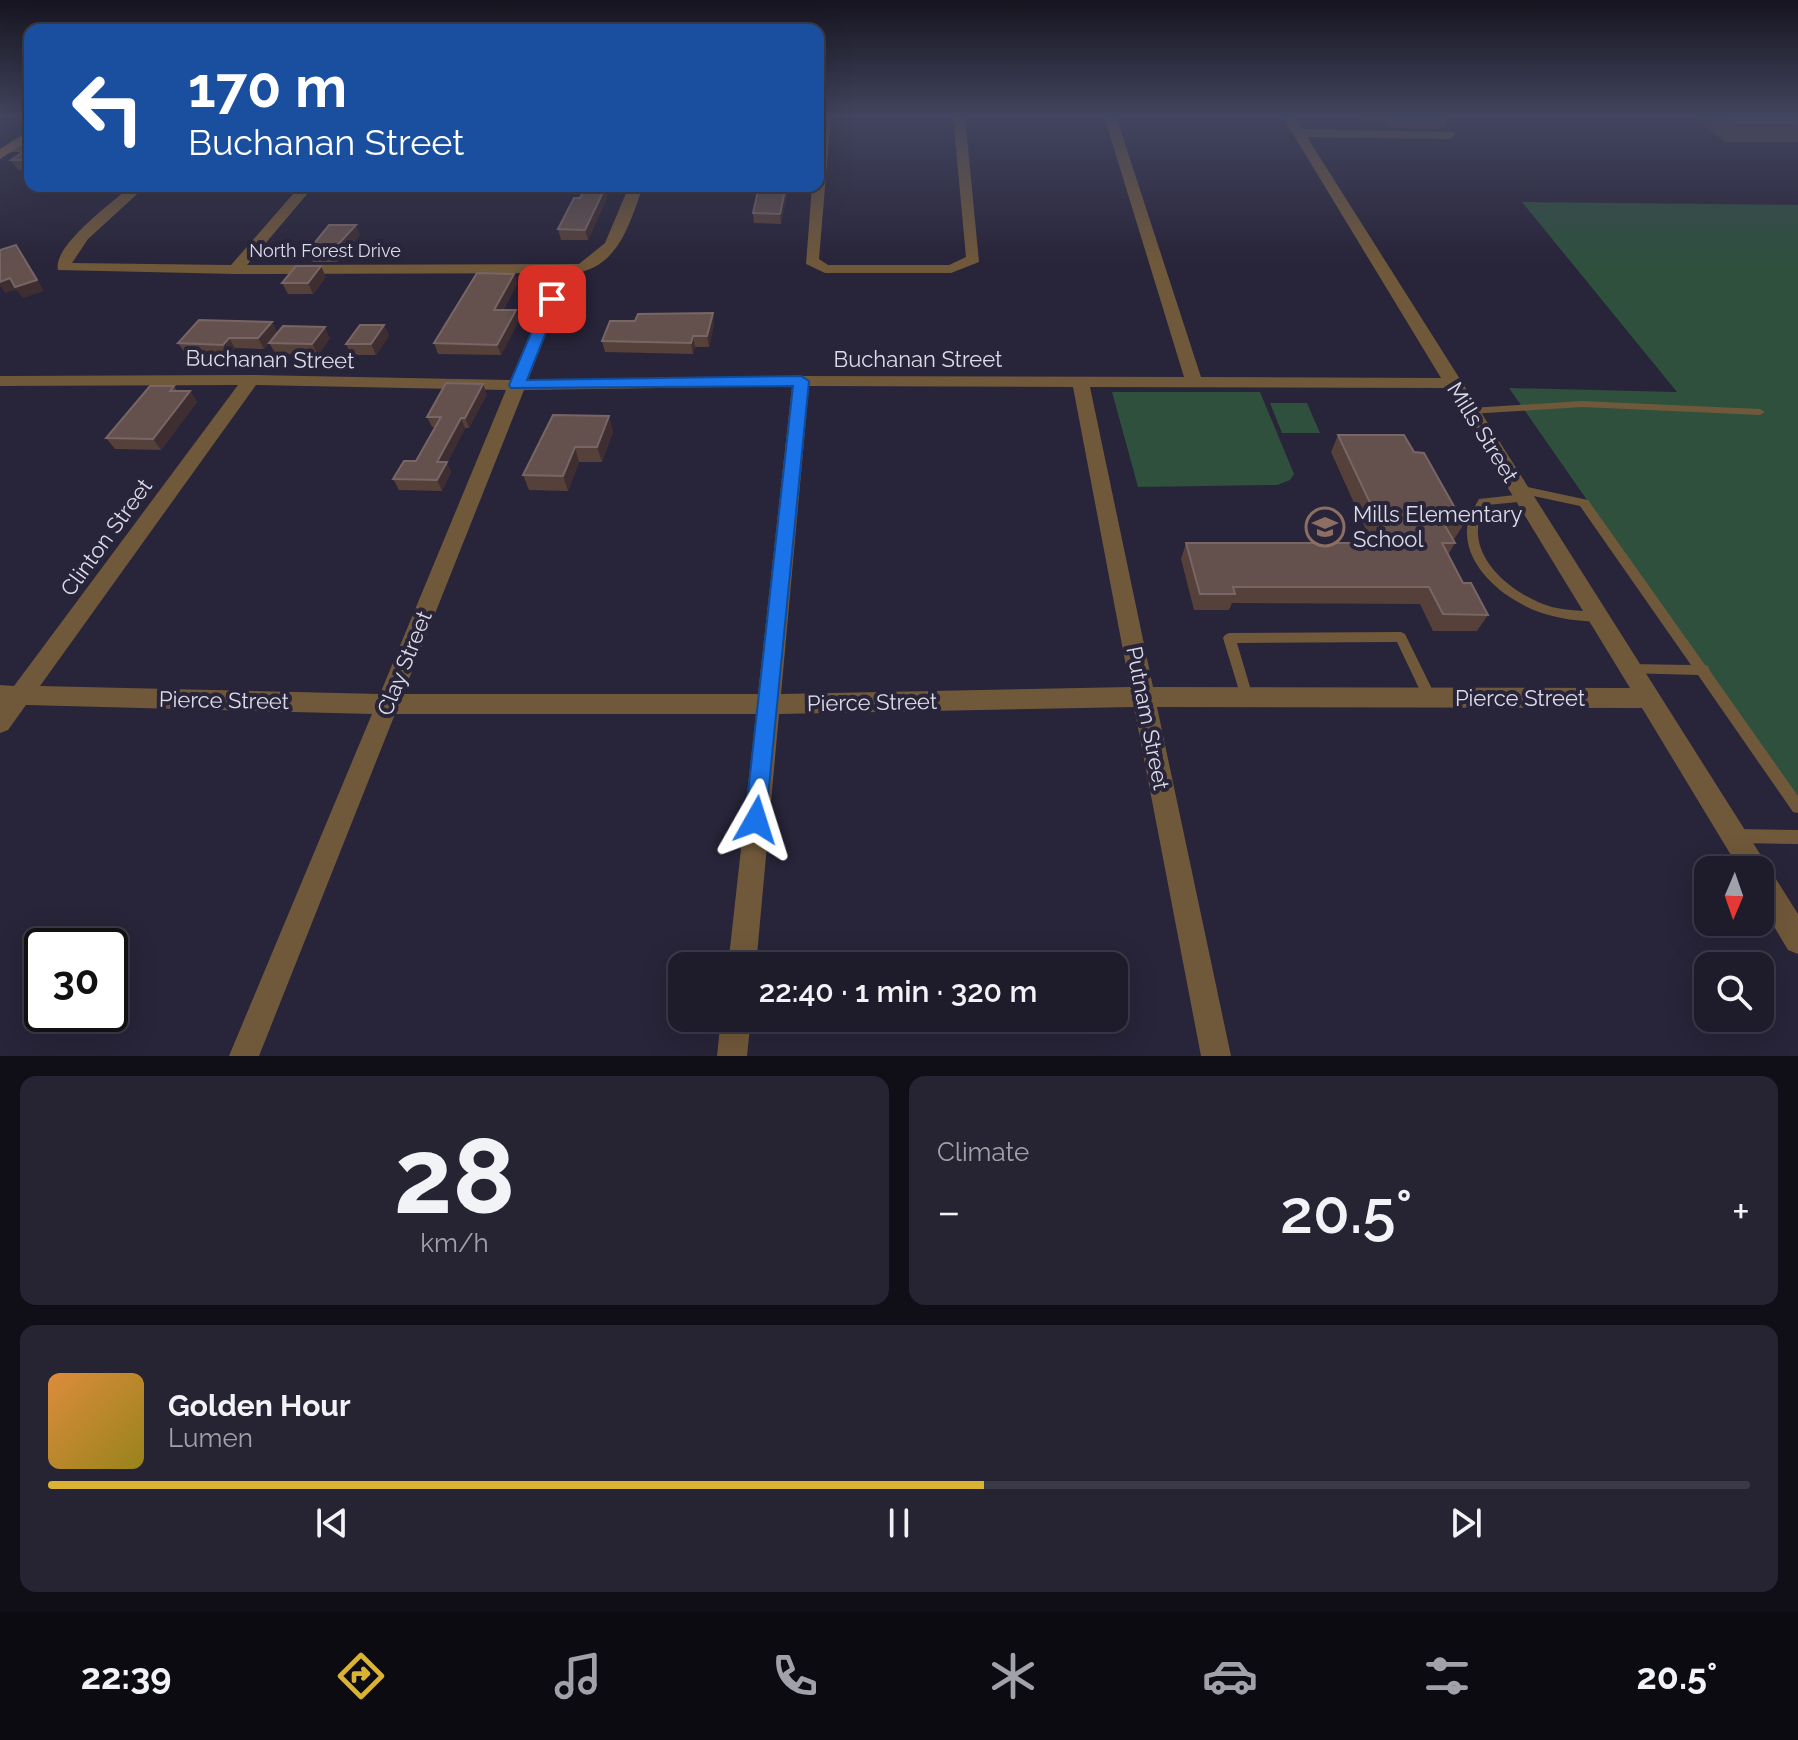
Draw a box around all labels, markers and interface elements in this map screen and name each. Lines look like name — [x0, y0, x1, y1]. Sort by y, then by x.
text: 170 m — [188, 54, 347, 120]
icon: left — [56, 56, 160, 160]
text: Buchanan Street — [188, 121, 464, 163]
street label: North Forest Drive — [249, 240, 401, 261]
pin — [518, 265, 586, 333]
icon: arrive — [530, 277, 574, 321]
street label: Buchanan Street — [185, 345, 355, 373]
street label: Buchanan Street — [834, 346, 1003, 372]
street label: Mills Street — [1442, 377, 1524, 487]
street label: Clinton Street — [55, 473, 158, 601]
place label: Mills Elementary School — [1353, 501, 1523, 552]
school or university icon: Mills Elementary School — [1304, 506, 1346, 548]
street label: Clay Street — [371, 606, 437, 719]
street label: Putnam Street — [1121, 644, 1175, 793]
street label: Pierce Street — [1455, 685, 1586, 711]
street label: Pierce Street — [159, 686, 290, 714]
street label: Pierce Street — [807, 688, 938, 716]
position arrow — [714, 778, 798, 862]
north arrow — [1694, 856, 1774, 936]
map controls — [1694, 856, 1774, 1032]
speed limit sign: 30 — [24, 928, 128, 1032]
button: search — [1694, 952, 1774, 1032]
text: 22:40 · 1 min · 320 m — [759, 974, 1037, 1009]
text: 28 — [394, 1115, 515, 1237]
text: Climate — [937, 1137, 1029, 1167]
text: 20.5° — [1280, 1177, 1412, 1247]
text: − — [937, 1186, 961, 1237]
text: + — [1732, 1186, 1750, 1237]
text: km/h — [420, 1228, 489, 1258]
text: Golden Hour — [168, 1388, 351, 1423]
text: Lumen — [168, 1423, 253, 1453]
icon: previous — [310, 1501, 354, 1545]
icon: pause — [877, 1501, 921, 1545]
icon: next — [1444, 1501, 1488, 1545]
icon: directions — [333, 1648, 389, 1704]
icon: music — [550, 1648, 606, 1704]
icon: phone — [767, 1648, 823, 1704]
icon: climate — [985, 1648, 1041, 1704]
icon: car — [1202, 1648, 1258, 1704]
icon: filters — [1419, 1648, 1475, 1704]
text: 22:39 — [81, 1655, 171, 1697]
text: 20.5° — [1637, 1655, 1717, 1697]

